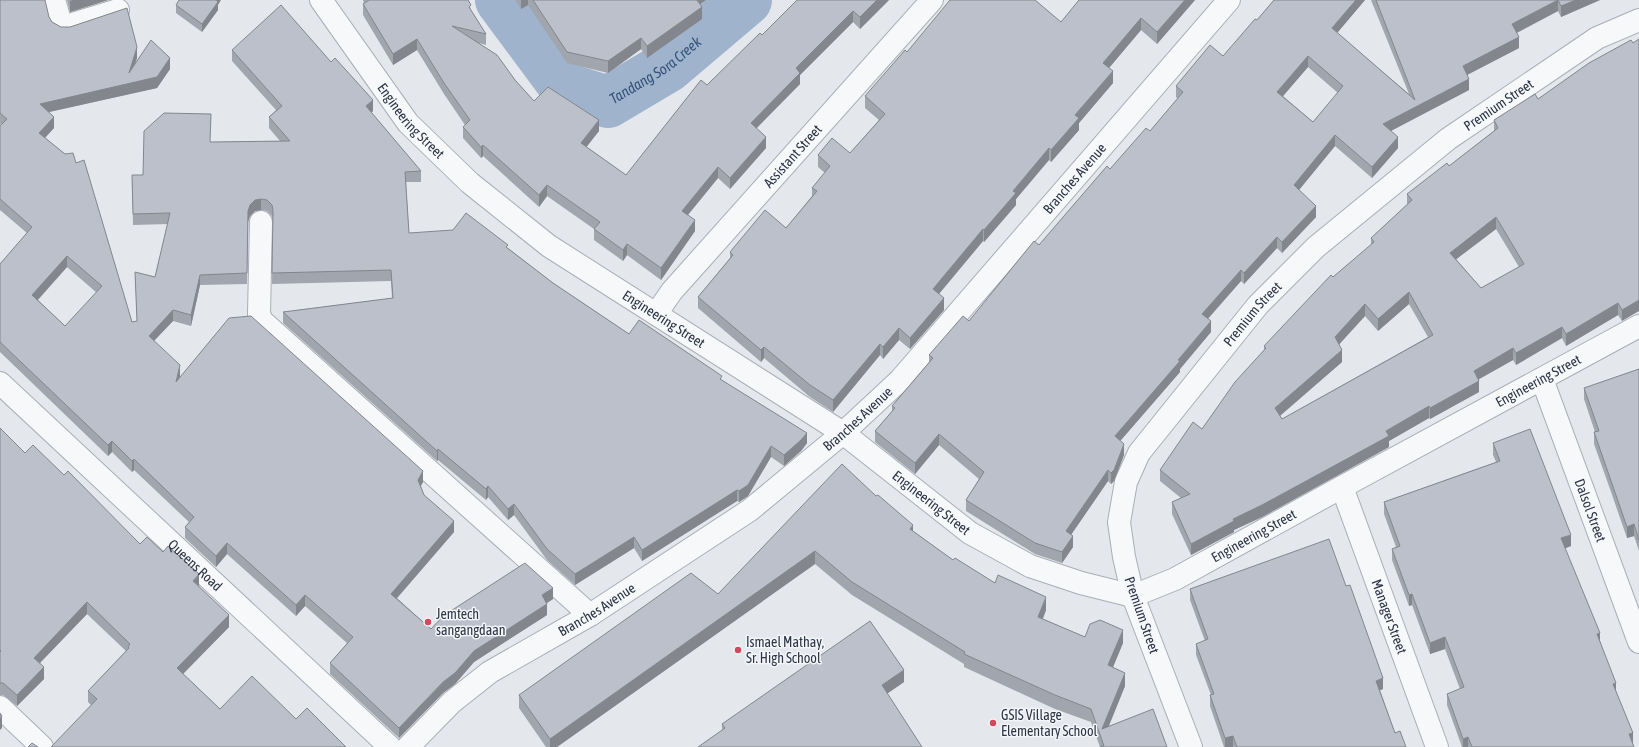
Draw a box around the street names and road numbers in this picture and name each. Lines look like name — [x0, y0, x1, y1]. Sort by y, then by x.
street label: Premium Street — [1461, 76, 1536, 134]
street label: Engineering Street — [374, 80, 448, 162]
street label: Assistant Street — [760, 121, 825, 191]
street label: Branches Avenue — [1040, 140, 1109, 217]
street label: Premium Street — [1220, 278, 1285, 349]
street label: Engineering Street — [620, 287, 708, 351]
street label: Engineering Street — [1493, 351, 1583, 410]
street label: Branches Avenue — [820, 383, 896, 454]
street label: Engineering Street — [889, 467, 973, 538]
street label: Dalsol Street — [1572, 477, 1609, 544]
street label: Engineering Street — [1208, 506, 1299, 565]
street label: Queens Road — [165, 536, 226, 594]
street label: Premium Street — [1121, 575, 1163, 655]
street label: Manager Street — [1368, 577, 1410, 656]
street label: Branches Avenue — [555, 580, 638, 639]

